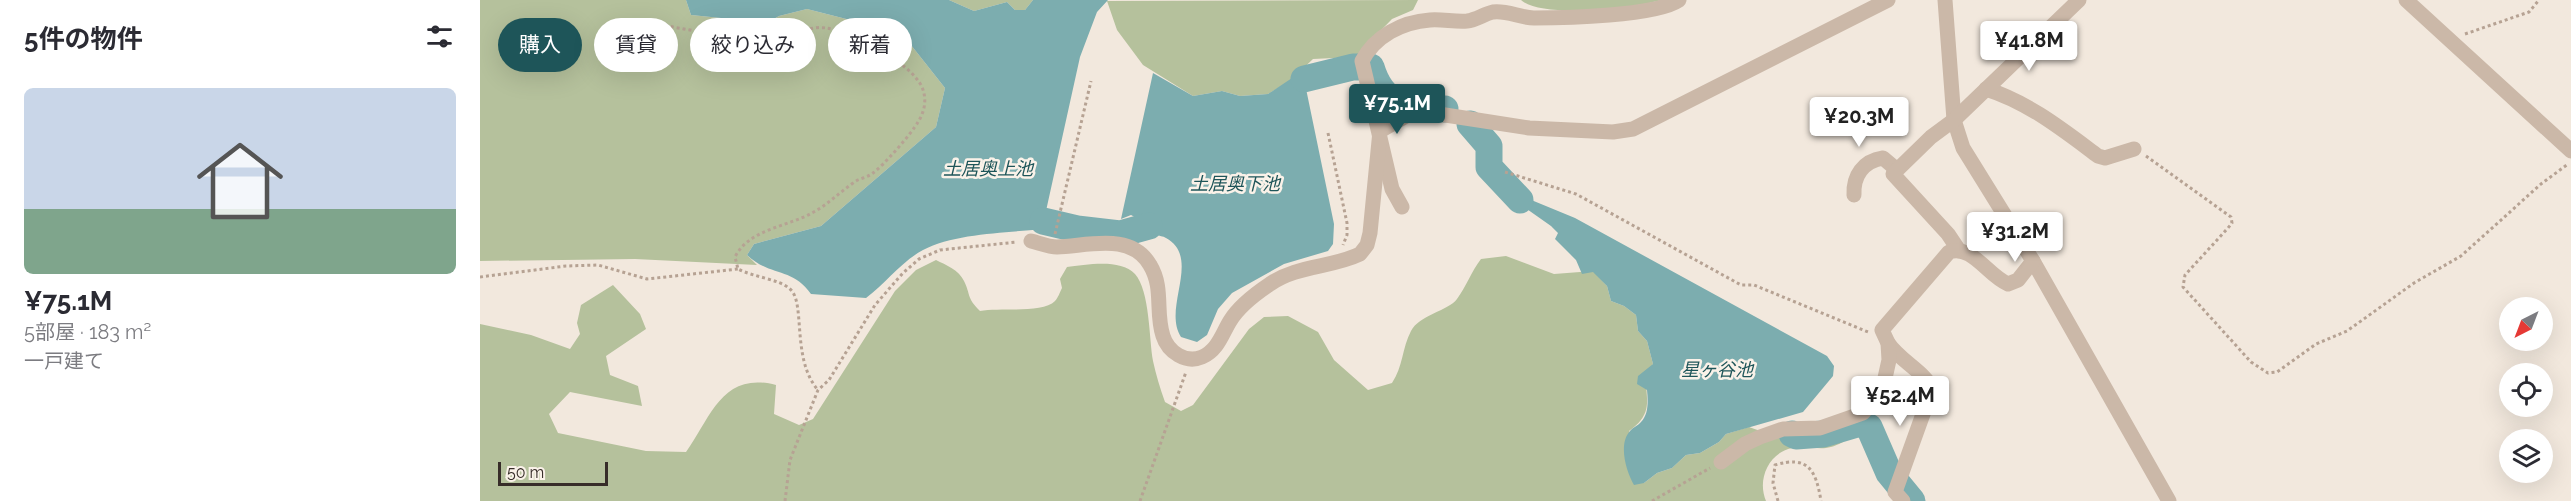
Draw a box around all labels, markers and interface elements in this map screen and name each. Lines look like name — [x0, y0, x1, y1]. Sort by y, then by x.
chip: 購入 — [498, 18, 582, 72]
chip: 賃貸 — [594, 18, 678, 72]
chip: 絞り込み — [690, 18, 816, 72]
chip: 新着 — [828, 18, 912, 72]
icon: filters — [423, 20, 456, 53]
pin: ¥41.8M — [1980, 21, 2078, 72]
text: 5件の物件 — [24, 24, 142, 54]
text: ¥41.8M — [1994, 28, 2064, 52]
pin: ¥75.1M — [1348, 84, 1446, 135]
text: ¥75.1M — [1363, 91, 1431, 115]
pin: ¥20.3M — [1810, 97, 1908, 148]
text: ¥20.3M — [1824, 104, 1894, 128]
icon: home — [186, 127, 294, 235]
water label: 土居奥上池 — [943, 158, 1035, 179]
water label: 土居奥下池 — [1190, 173, 1282, 194]
pin: ¥31.2M — [1966, 212, 2064, 263]
text: ¥31.2M — [1981, 219, 2049, 243]
text: ¥75.1M — [24, 286, 112, 316]
north arrow — [2499, 297, 2553, 351]
map controls — [2499, 297, 2553, 483]
text: 5部屋 · 183 m² — [24, 320, 151, 344]
text: 一戸建て — [24, 349, 104, 373]
water label: 星ヶ谷池 — [1681, 359, 1755, 380]
button: locate — [2499, 363, 2553, 417]
pin: ¥52.4M — [1851, 376, 1949, 427]
text: ¥52.4M — [1865, 383, 1935, 407]
button: layers — [2499, 429, 2553, 483]
scale bar — [498, 459, 608, 486]
text: 50 m — [507, 463, 544, 482]

